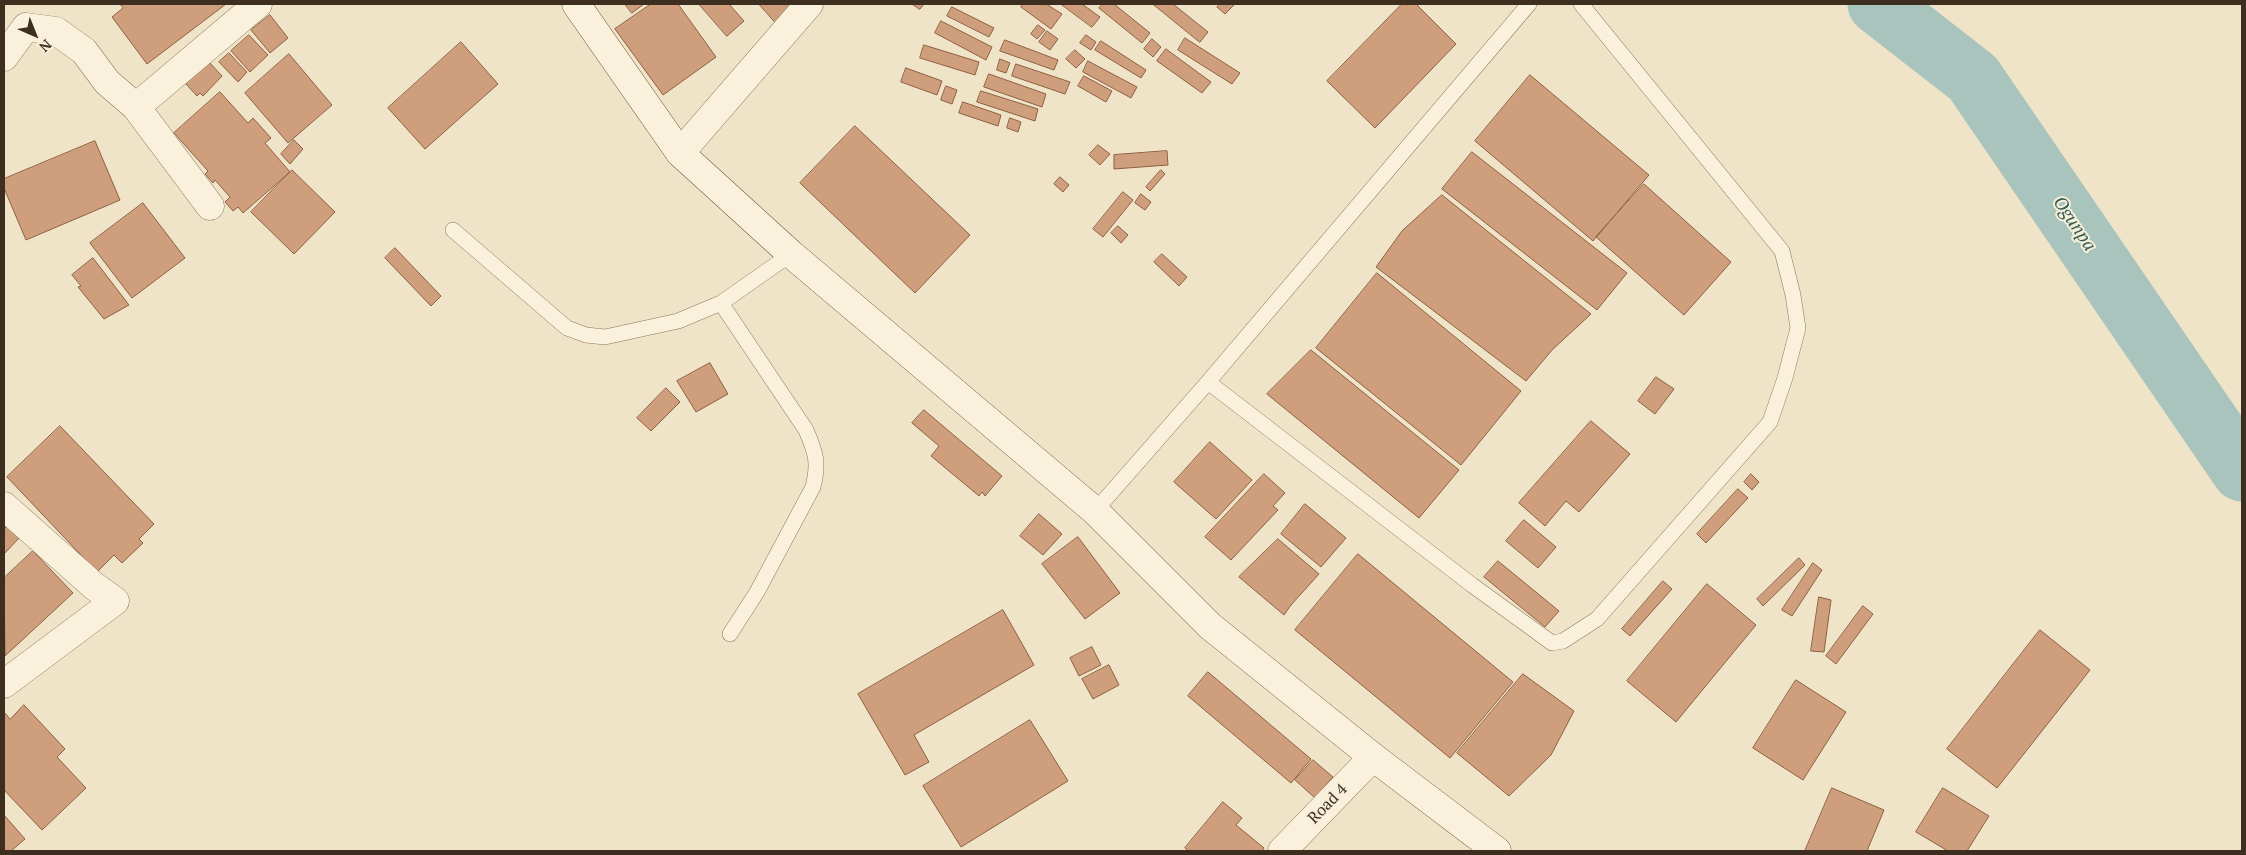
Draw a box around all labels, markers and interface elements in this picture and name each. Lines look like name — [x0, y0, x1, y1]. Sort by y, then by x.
north arrow — [10, 10, 60, 60]
text: N — [35, 36, 56, 57]
water label: Ogunpa — [2048, 193, 2100, 255]
street label: Road 4 — [1304, 780, 1352, 828]

